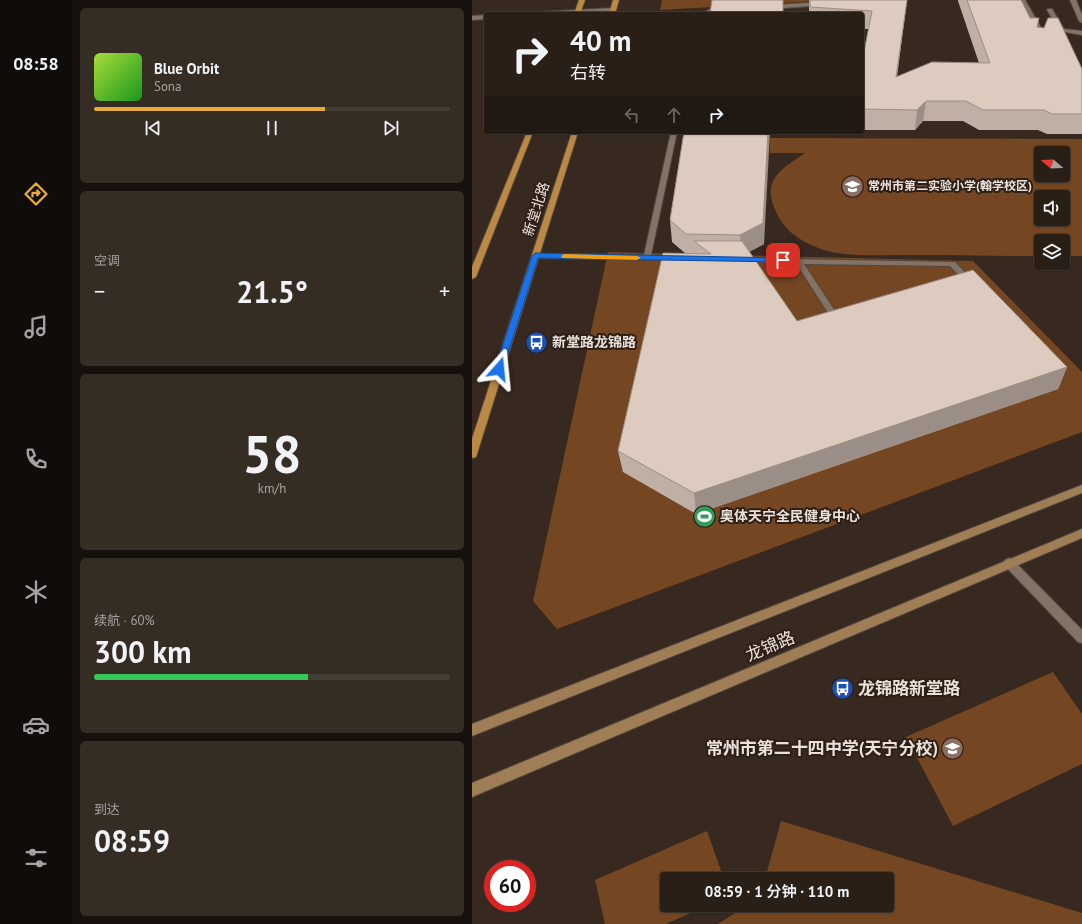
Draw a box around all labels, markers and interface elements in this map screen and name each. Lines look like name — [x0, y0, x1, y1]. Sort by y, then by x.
text: 40 m — [570, 22, 631, 59]
icon: right — [504, 28, 556, 80]
text: 08:58 — [13, 52, 59, 75]
text: Blue Orbit — [154, 59, 219, 78]
text: 右转 — [570, 61, 606, 84]
text: Sona — [154, 78, 181, 95]
icon: left — [621, 104, 643, 126]
icon: ahead — [663, 104, 685, 126]
icon: right — [705, 104, 727, 126]
icon: previous — [142, 117, 164, 139]
icon: pause — [261, 117, 283, 139]
icon: next — [380, 117, 402, 139]
north arrow — [1034, 146, 1070, 182]
map controls — [1034, 146, 1070, 270]
school or university icon: 常州市第二实验小学(翰学校区) — [839, 173, 865, 199]
place label: 常州市第二实验小学(翰学校区) — [868, 178, 1032, 193]
icon: directions — [22, 180, 50, 208]
street label: 新堂北路 — [519, 180, 553, 238]
button: sound — [1034, 190, 1070, 226]
button: layers — [1034, 234, 1070, 270]
pin — [766, 243, 800, 277]
icon: arrive — [772, 249, 794, 271]
text: 空调 — [94, 252, 120, 269]
text: 21.5° — [236, 272, 308, 311]
text: − — [94, 277, 105, 305]
text: + — [439, 277, 450, 305]
icon: music — [22, 313, 50, 341]
bus stop icon: 新堂路龙锦路 — [523, 329, 549, 355]
place label: 新堂路龙锦路 — [552, 333, 636, 351]
position arrow — [478, 348, 520, 390]
text: 58 — [243, 420, 301, 487]
icon: phone — [22, 445, 50, 473]
text: km/h — [258, 480, 286, 497]
sports icon: 奥体天宁全民健身中心 — [691, 503, 717, 529]
place label: 奥体天宁全民健身中心 — [720, 507, 860, 525]
icon: climate — [22, 578, 50, 606]
text: 续航 · 60% — [94, 612, 155, 629]
street label: 龙锦路 — [742, 626, 798, 666]
text: 300 km — [94, 632, 192, 671]
bus stop icon: 龙锦路新堂路 — [830, 675, 856, 701]
place label: 龙锦路新堂路 — [858, 677, 961, 699]
icon: car — [22, 711, 50, 739]
school or university icon: 常州市第二十四中学(天宁分校) — [940, 735, 966, 761]
place label: 常州市第二十四中学(天宁分校) — [706, 737, 938, 759]
text: 到达 — [94, 801, 120, 818]
text: 08:59 — [94, 821, 170, 860]
icon: filters — [22, 844, 50, 872]
speed limit sign: 60 — [484, 860, 536, 912]
text: 08:59 · 1 分钟 · 110 m — [705, 882, 849, 901]

